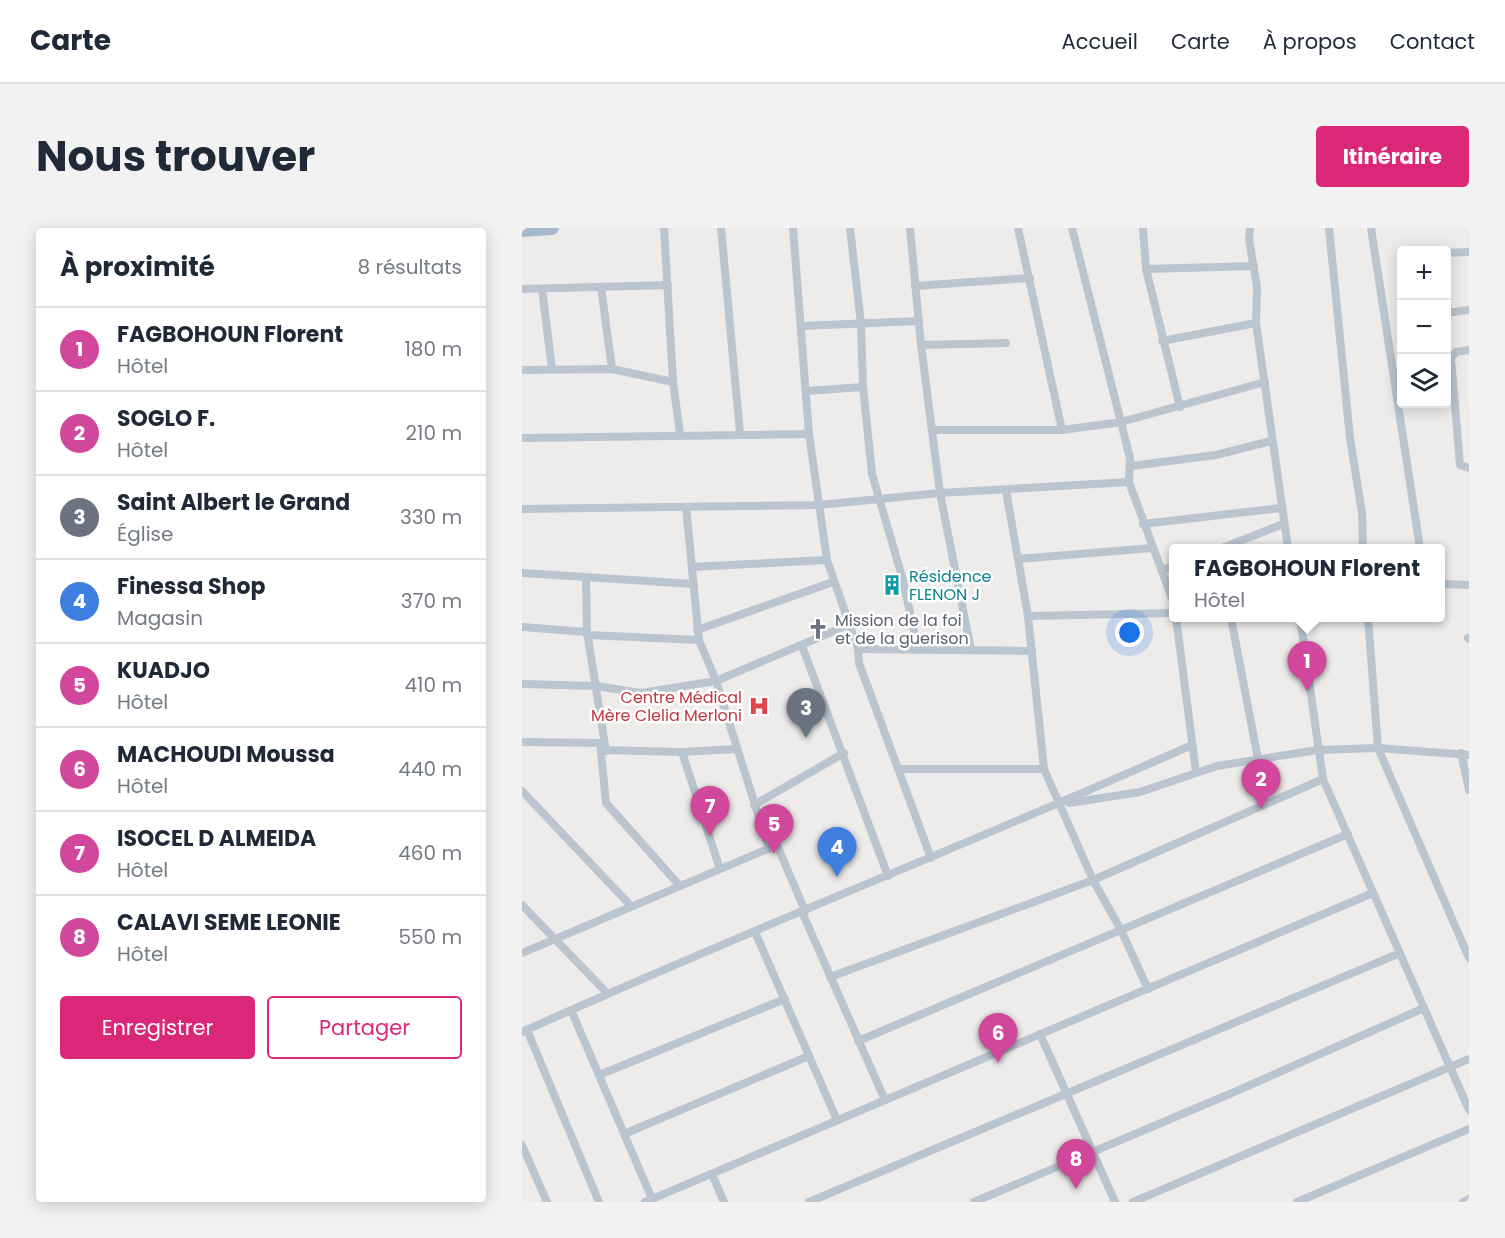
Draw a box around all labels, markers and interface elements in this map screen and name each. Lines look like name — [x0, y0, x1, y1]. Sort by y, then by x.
text: Carte — [30, 21, 111, 60]
text: Accueil — [1061, 27, 1138, 56]
text: Carte — [1171, 27, 1230, 56]
text: À propos — [1263, 27, 1357, 56]
text: Contact — [1390, 27, 1475, 56]
button: Itinéraire — [1316, 126, 1469, 187]
text: Nous trouver — [36, 127, 315, 186]
map controls — [1397, 246, 1451, 408]
button: + — [1397, 246, 1451, 300]
text: À proximité — [60, 249, 215, 285]
text: 8 résultats — [358, 253, 462, 281]
button: − — [1397, 300, 1451, 354]
text: FAGBOHOUN Florent — [117, 319, 343, 350]
text: 1 — [76, 335, 83, 363]
text: 180 m — [404, 335, 462, 363]
text: Hôtel — [117, 352, 168, 380]
button: layers — [1397, 354, 1451, 408]
text: SOGLO F. — [117, 403, 215, 434]
text: 2 — [74, 419, 85, 447]
text: 210 m — [406, 419, 462, 447]
text: Hôtel — [117, 436, 168, 464]
text: Saint Albert le Grand — [117, 487, 350, 518]
text: 3 — [73, 503, 86, 531]
text: 330 m — [400, 503, 462, 531]
text: Église — [117, 520, 173, 548]
popup — [1169, 544, 1445, 622]
text: FAGBOHOUN Florent — [1194, 553, 1420, 584]
place label: Résidence FLENON J — [909, 565, 992, 606]
text: Finessa Shop — [117, 571, 265, 602]
building icon: Résidence FLENON J — [880, 573, 904, 597]
text: Hôtel — [1194, 586, 1245, 614]
text: 4 — [73, 587, 86, 615]
text: 370 m — [401, 587, 462, 615]
text: Magasin — [117, 604, 203, 632]
place label: Mission de la foi et de la guerison — [835, 609, 969, 650]
church icon: Mission de la foi et de la guerison — [806, 617, 830, 641]
your location — [1115, 618, 1144, 647]
pin: 1 — [1288, 642, 1326, 691]
text: KUADJO — [117, 655, 210, 686]
text: 5 — [73, 671, 86, 699]
text: 410 m — [405, 671, 462, 699]
place label: Centre Médical Mère Clelia Merloni — [591, 686, 742, 727]
text: Hôtel — [117, 688, 168, 716]
pin: 3 — [786, 688, 826, 738]
hospital icon: Centre Médical Mère Clelia Merloni — [747, 694, 771, 718]
text: MACHOUDI Moussa — [117, 739, 335, 770]
text: 6 — [73, 755, 86, 783]
text: 440 m — [398, 755, 462, 783]
pin: 2 — [1242, 760, 1280, 809]
text: Hôtel — [117, 772, 168, 800]
pin: 7 — [690, 786, 729, 836]
pin: 5 — [754, 804, 794, 854]
text: ISOCEL D ALMEIDA — [117, 823, 316, 854]
pin: 4 — [818, 828, 856, 877]
text: 7 — [74, 839, 85, 867]
text: 460 m — [398, 839, 462, 867]
text: Hôtel — [117, 856, 168, 884]
text: CALAVI SEME LEONIE — [117, 907, 341, 938]
text: 8 — [73, 923, 86, 951]
text: 550 m — [398, 923, 462, 951]
text: Hôtel — [117, 940, 168, 968]
button: Enregistrer — [60, 996, 255, 1059]
button: Partager — [267, 996, 462, 1059]
pin: 6 — [978, 1014, 1018, 1063]
pin: 8 — [1056, 1140, 1096, 1189]

